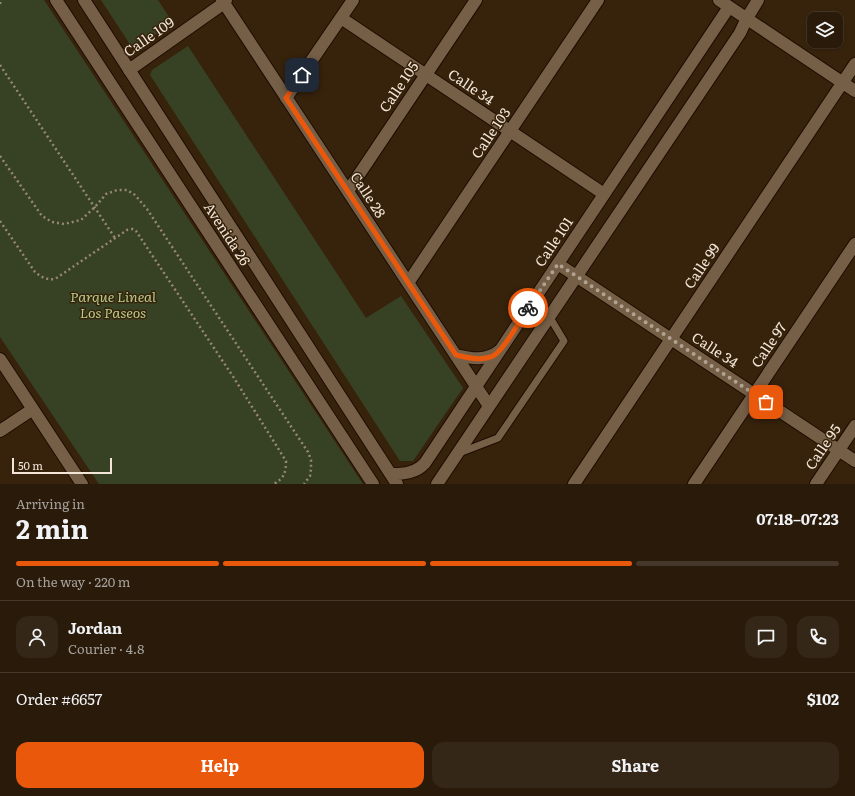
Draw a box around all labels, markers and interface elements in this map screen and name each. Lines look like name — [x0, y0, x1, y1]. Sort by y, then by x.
street label: Calle 109 — [119, 11, 178, 61]
map controls — [807, 12, 843, 48]
button: layers — [807, 12, 843, 48]
street label: Calle 105 — [374, 57, 423, 116]
pin — [285, 58, 319, 92]
street label: Calle 34 — [445, 63, 499, 109]
icon: home — [291, 64, 313, 86]
street label: Calle 103 — [466, 103, 515, 162]
street label: Calle 28 — [346, 167, 391, 222]
street label: Avenida 26 — [200, 198, 256, 269]
street label: Calle 101 — [529, 212, 577, 270]
street label: Calle 99 — [679, 239, 724, 292]
park label: Parque Lineal Los Paseos — [70, 286, 156, 322]
courier — [508, 288, 548, 328]
icon: bike — [517, 297, 539, 319]
street label: Calle 97 — [746, 318, 791, 371]
street label: Calle 34 — [688, 327, 743, 372]
pin — [749, 385, 783, 419]
icon: bag — [755, 391, 777, 413]
street label: Calle 95 — [800, 420, 845, 473]
scale bar — [12, 456, 112, 475]
text: 50 m — [18, 457, 43, 473]
text: Arriving in — [16, 494, 85, 513]
text: 07:18–07:23 — [756, 507, 839, 530]
text: 2 min — [16, 508, 89, 547]
text: On the way · 220 m — [16, 572, 130, 591]
button: person — [16, 616, 58, 658]
text: Jordan — [68, 616, 122, 639]
button: chat — [745, 616, 787, 658]
button: phone — [797, 616, 839, 658]
text: Courier · 4.8 — [68, 639, 144, 658]
text: Order #6657 — [16, 687, 102, 710]
text: $102 — [807, 687, 839, 710]
button: Help — [16, 742, 424, 788]
button: Share — [432, 742, 839, 788]

